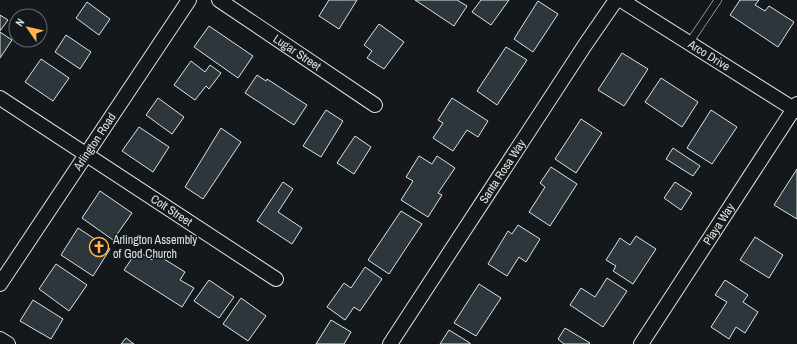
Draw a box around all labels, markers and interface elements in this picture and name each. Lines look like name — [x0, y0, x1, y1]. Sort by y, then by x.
north arrow — [8, 8, 48, 48]
text: N — [12, 16, 27, 29]
street label: Lugar Street — [270, 31, 324, 74]
street label: Arco Drive — [684, 36, 733, 75]
street label: Arlington Road — [69, 110, 120, 174]
street label: Santa Rosa Way — [476, 136, 529, 207]
street label: Colt Street — [148, 191, 196, 230]
street label: Playa Way — [699, 200, 738, 248]
place label: Arlington Assembly of God Church — [112, 232, 197, 262]
church icon: Arlington Assembly of God Church — [88, 236, 110, 258]

